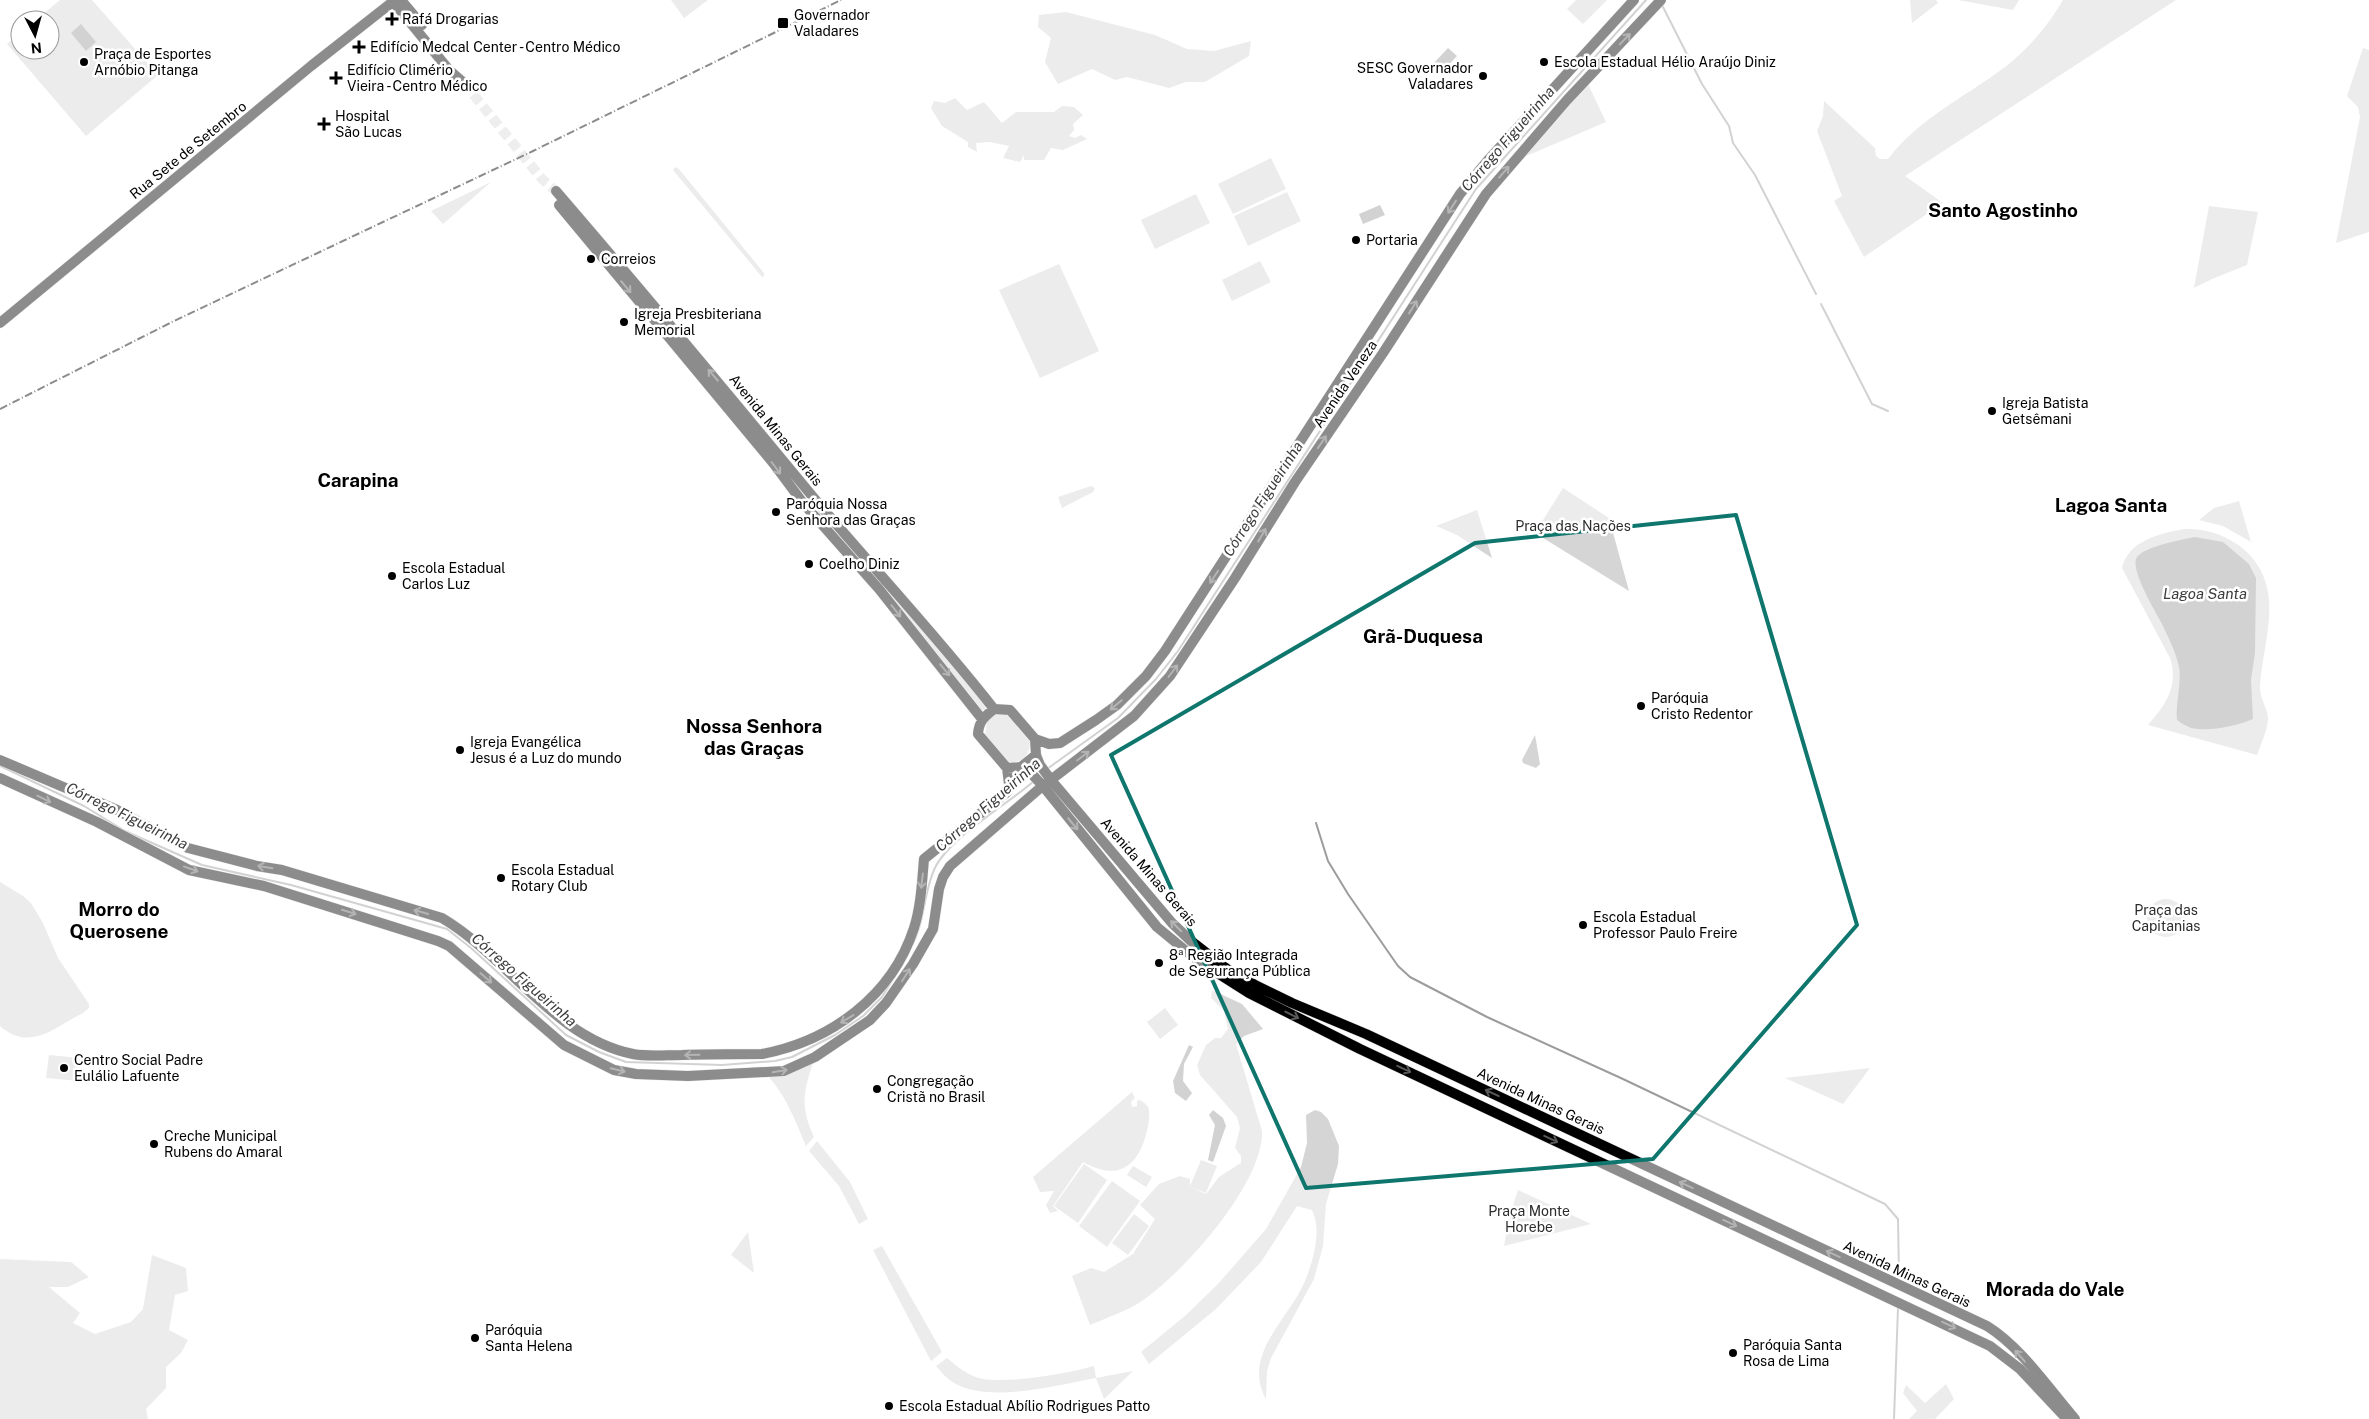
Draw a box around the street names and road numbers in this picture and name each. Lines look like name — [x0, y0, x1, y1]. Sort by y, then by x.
street label: Rua Sete de Setembro — [126, 98, 250, 202]
street label: Avenida Veneza — [1310, 337, 1380, 431]
street label: Avenida Minas Gerais — [726, 371, 826, 489]
street label: Avenida Minas Gerais — [1097, 814, 1201, 930]
street label: Avenida Minas Gerais — [1475, 1064, 1607, 1138]
street label: Avenida Minas Gerais — [1841, 1237, 1973, 1311]

